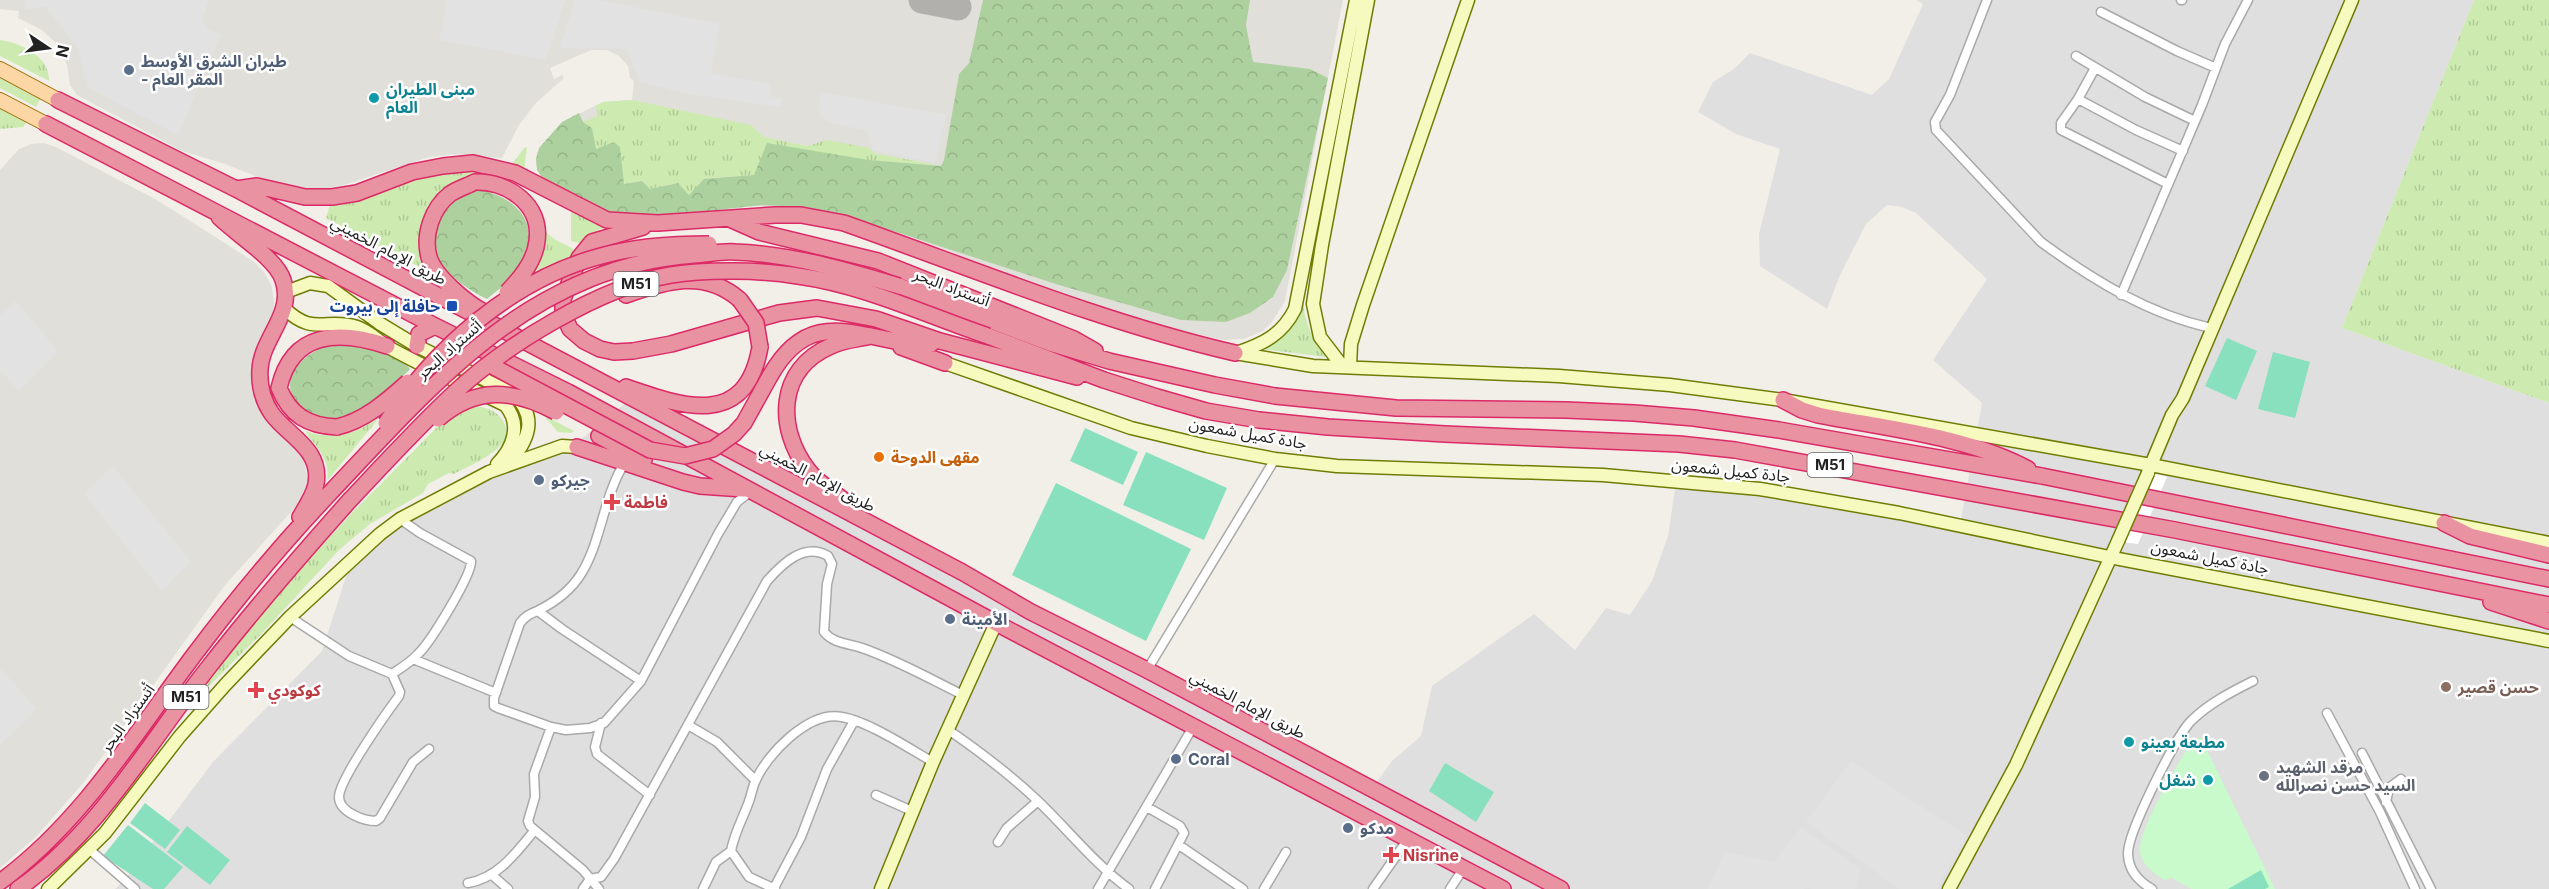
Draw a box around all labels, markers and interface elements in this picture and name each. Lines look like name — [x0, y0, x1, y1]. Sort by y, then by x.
north arrow — [18, 18, 78, 78]
text: N — [51, 43, 74, 60]
place label: طيران الشرق الأوسط - المقر العام — [141, 51, 287, 91]
marker: طيران الشرق الأوسط - المقر العام — [122, 63, 136, 77]
place label: مبنى الطيران العام — [386, 79, 475, 119]
marker: مبنى الطيران العام — [367, 91, 381, 105]
street label: طريق الإمام الخميني — [326, 211, 450, 292]
street label: أتستراد البحر — [910, 263, 993, 311]
road number: M51 — [614, 272, 658, 296]
place label: حافلة إلى بيروت — [330, 296, 440, 318]
marker: حافلة إلى بيروت — [445, 299, 459, 313]
street label: أتستراد البحر — [412, 315, 486, 383]
street label: جادة كميل شمعون — [1188, 413, 1308, 453]
street label: طريق الإمام الخميني — [755, 438, 879, 519]
place label: مقهى الدوحة — [891, 447, 980, 467]
marker: مقهى الدوحة — [872, 450, 886, 464]
road number: M51 — [1808, 453, 1852, 477]
street label: جادة كميل شمعون — [1671, 454, 1791, 486]
place label: جيركو — [551, 470, 590, 490]
marker: جيركو — [532, 473, 546, 487]
place label: فاطمة — [624, 492, 668, 512]
marker: فاطمة — [605, 495, 619, 509]
street label: جادة كميل شمعون — [2150, 536, 2270, 578]
place label: الأمينة — [962, 609, 1007, 629]
marker: الأمينة — [943, 612, 957, 626]
street label: طريق الإمام الخميني — [1185, 665, 1309, 746]
place label: حسن قصير — [2457, 677, 2539, 697]
street label: أتستراد البحر — [95, 680, 159, 757]
place label: كوكودي — [268, 680, 321, 704]
marker: حسن قصير — [2439, 680, 2453, 694]
marker: كوكودي — [249, 683, 263, 697]
road number: M51 — [164, 685, 208, 709]
place label: مطبعة بعينو — [2141, 732, 2225, 752]
marker: مطبعة بعينو — [2122, 735, 2136, 749]
place label: Coral — [1188, 749, 1230, 769]
marker: Coral — [1169, 752, 1183, 766]
place label: مرقد الشهيد السيد حسن نصرالله — [2276, 757, 2415, 795]
marker: مرقد الشهيد السيد حسن نصرالله — [2257, 769, 2271, 783]
place label: شغل — [2159, 770, 2196, 790]
marker: شغل — [2201, 773, 2215, 787]
place label: مدكو — [1360, 818, 1394, 838]
marker: مدكو — [1341, 821, 1355, 835]
place label: Nisrine — [1403, 845, 1459, 865]
marker: Nisrine — [1384, 848, 1398, 862]

